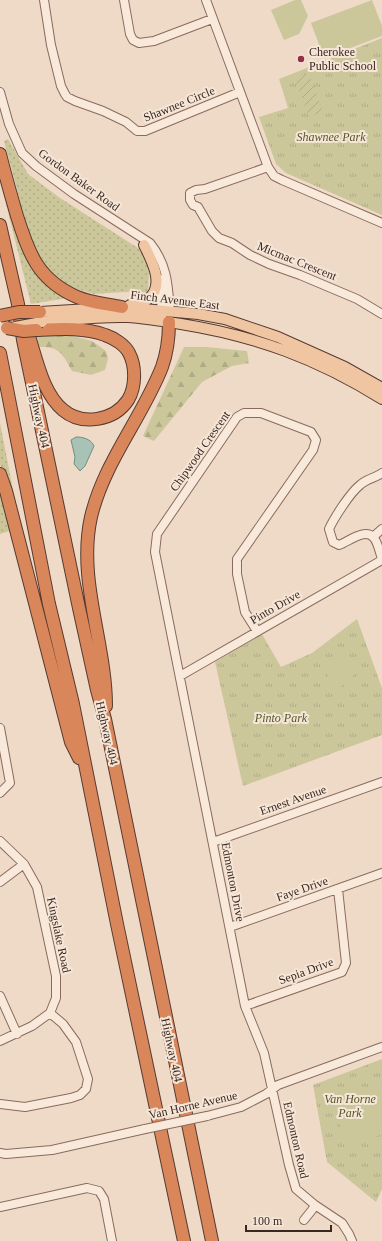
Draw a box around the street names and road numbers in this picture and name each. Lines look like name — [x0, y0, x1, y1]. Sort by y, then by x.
street label: Shawnee Circle — [141, 83, 217, 125]
street label: Gordon Baker Road — [36, 146, 122, 214]
street label: Micmac Crescent — [255, 239, 339, 284]
street label: Finch Avenue East — [130, 288, 221, 312]
street label: Highway 404 — [25, 383, 53, 449]
street label: Chipwood Crescent — [167, 408, 233, 494]
street label: Pinto Drive — [247, 587, 303, 627]
street label: Highway 404 — [93, 700, 121, 766]
street label: Ernest Avenue — [258, 782, 328, 818]
street label: Edmonton Drive — [218, 841, 248, 923]
street label: Faye Drive — [274, 874, 330, 904]
street label: Kingslake Road — [44, 896, 74, 974]
street label: Sepia Drive — [277, 955, 335, 987]
street label: Highway 404 — [158, 1017, 186, 1083]
street label: Van Horne Avenue — [147, 1088, 239, 1122]
street label: Edmonton Road — [280, 1100, 312, 1180]

